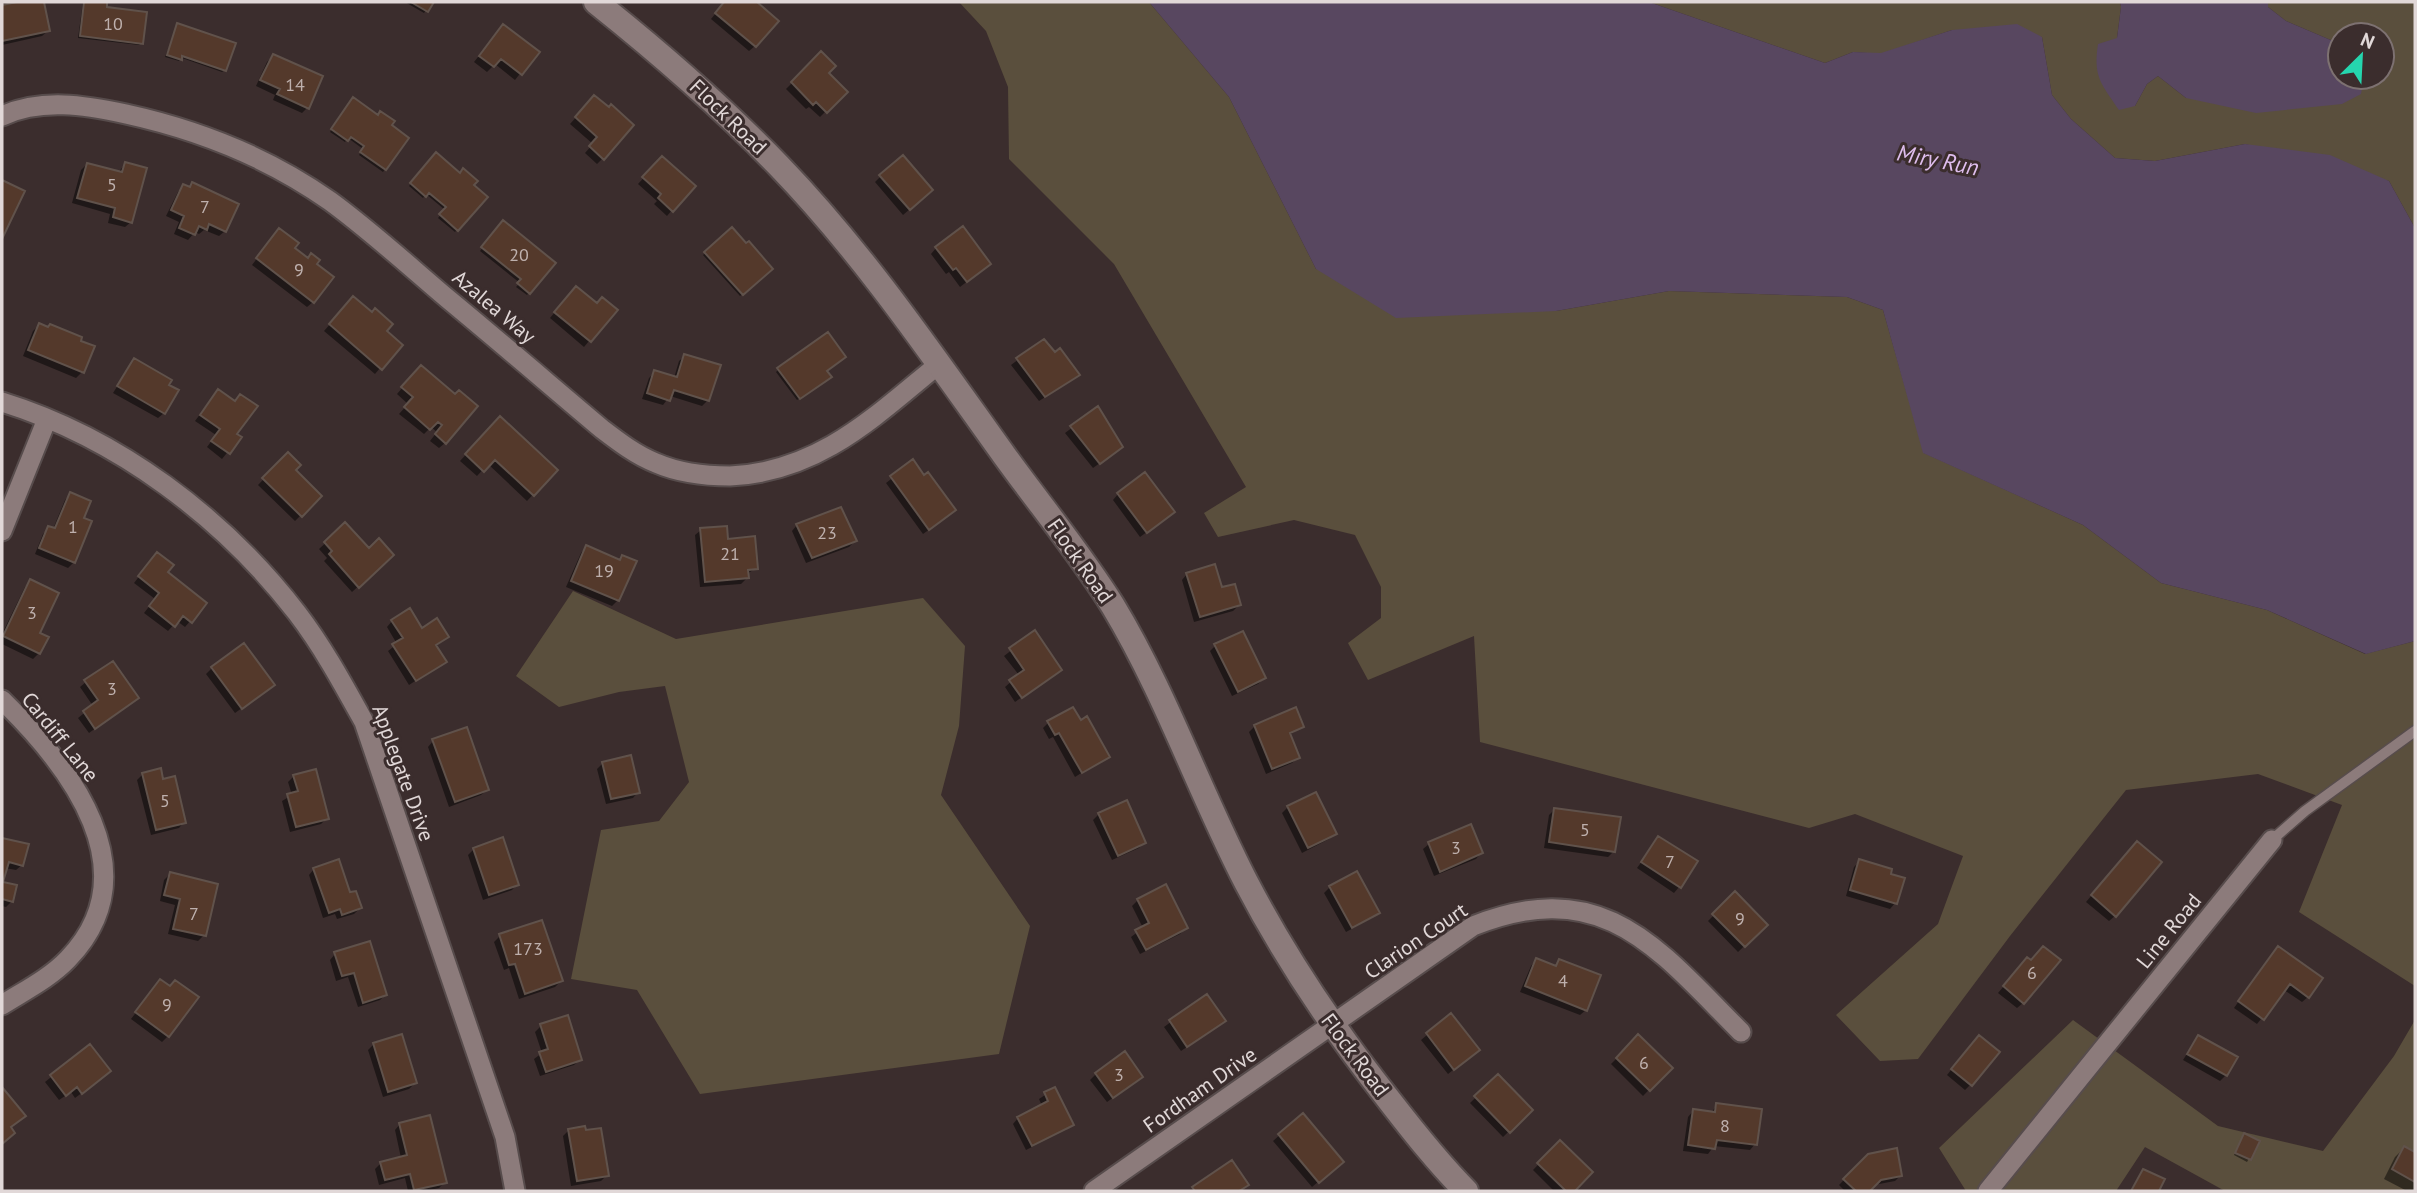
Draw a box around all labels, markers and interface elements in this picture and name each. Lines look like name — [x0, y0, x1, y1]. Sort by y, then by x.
house number: 10 — [103, 12, 123, 35]
north arrow — [2326, 21, 2396, 91]
text: N — [2357, 27, 2378, 54]
house number: 14 — [285, 73, 305, 96]
street label: Flock Road — [684, 73, 773, 160]
water label: Miry Run — [1895, 137, 1981, 182]
house number: 5 — [107, 173, 117, 196]
house number: 7 — [200, 195, 210, 218]
house number: 20 — [509, 243, 529, 266]
house number: 9 — [294, 258, 304, 281]
street label: Azalea Way — [447, 264, 542, 349]
street label: Flock Road — [1041, 513, 1119, 608]
house number: 1 — [68, 515, 78, 538]
house number: 23 — [817, 521, 837, 544]
house number: 21 — [720, 542, 740, 565]
house number: 19 — [594, 559, 614, 582]
house number: 3 — [27, 601, 37, 624]
house number: 3 — [107, 677, 117, 700]
street label: Cardiff Lane — [16, 686, 105, 787]
street label: Applegate Drive — [366, 701, 441, 845]
house number: 5 — [160, 789, 170, 812]
house number: 5 — [1580, 818, 1590, 841]
house number: 3 — [1451, 836, 1461, 859]
house number: 7 — [1665, 850, 1675, 873]
street label: Line Road — [2130, 888, 2207, 974]
street label: Clarion Court — [1359, 896, 1472, 985]
house number: 7 — [189, 902, 199, 925]
house number: 9 — [1735, 907, 1745, 930]
house number: 173 — [513, 937, 543, 960]
house number: 6 — [2027, 961, 2037, 984]
house number: 4 — [1558, 969, 1568, 992]
house number: 9 — [162, 993, 172, 1016]
street label: Flock Road — [1315, 1008, 1395, 1102]
street label: Fordham Drive — [1138, 1041, 1262, 1139]
house number: 6 — [1639, 1051, 1649, 1074]
house number: 3 — [1114, 1063, 1124, 1086]
house number: 8 — [1720, 1114, 1730, 1137]

